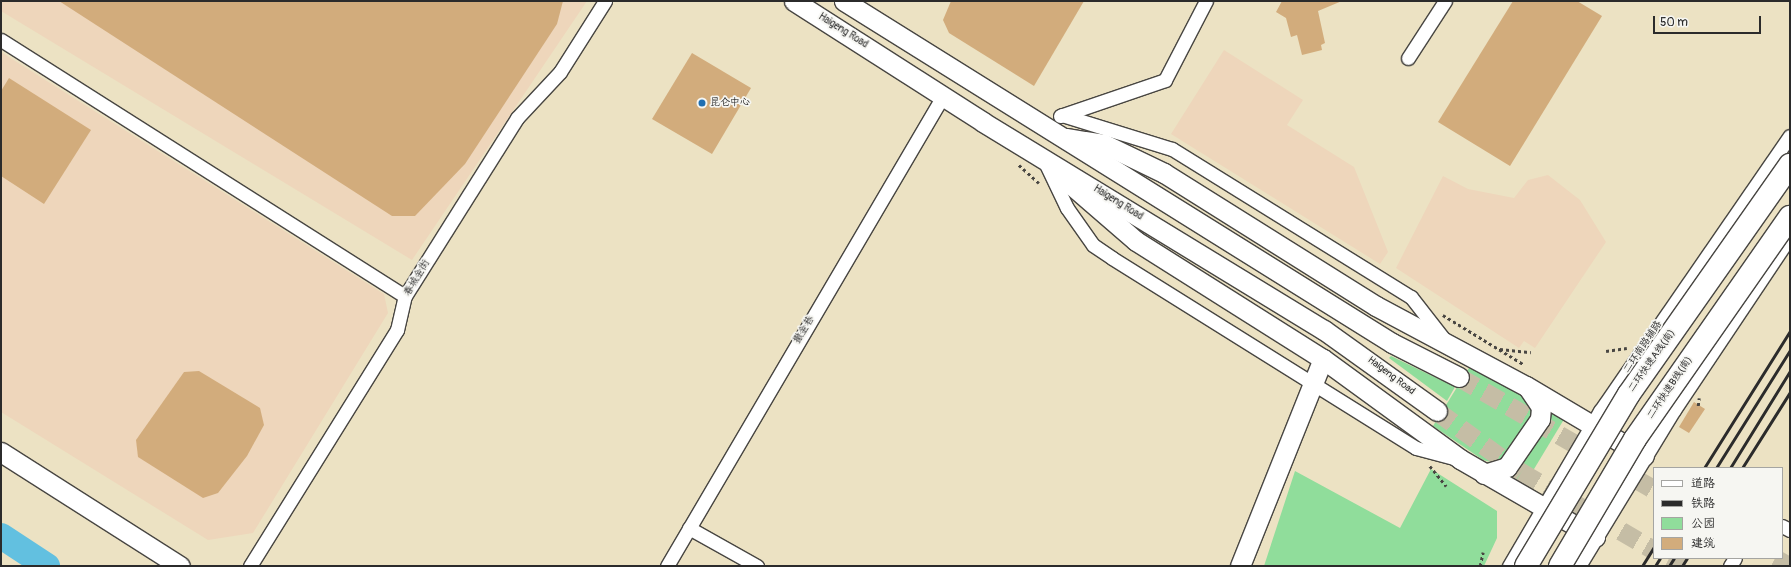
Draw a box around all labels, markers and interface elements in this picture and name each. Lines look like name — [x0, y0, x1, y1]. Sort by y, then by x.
scale bar — [1655, 8, 1763, 34]
street label: Haigeng Road — [816, 11, 870, 51]
text: 50 m — [1660, 15, 1688, 30]
place label: 昆仑中心 — [710, 97, 750, 109]
marker: 昆仑中心 — [697, 98, 707, 108]
street label: Haigeng Road — [1091, 183, 1145, 223]
street label: 春城金街 — [402, 258, 432, 298]
street label: 撒金巷 — [791, 314, 817, 346]
street label: 二环南路辅路 — [1621, 319, 1665, 375]
street label: 二环快速A线(南) — [1626, 328, 1678, 394]
street label: Haigeng Road — [1365, 354, 1417, 398]
street label: 二环快速B线(南) — [1645, 355, 1695, 421]
legend — [1653, 467, 1783, 559]
text: 道路 — [1691, 476, 1715, 491]
text: 铁路 — [1691, 496, 1715, 511]
text: 公园 — [1691, 516, 1715, 531]
text: 建筑 — [1691, 536, 1715, 551]

